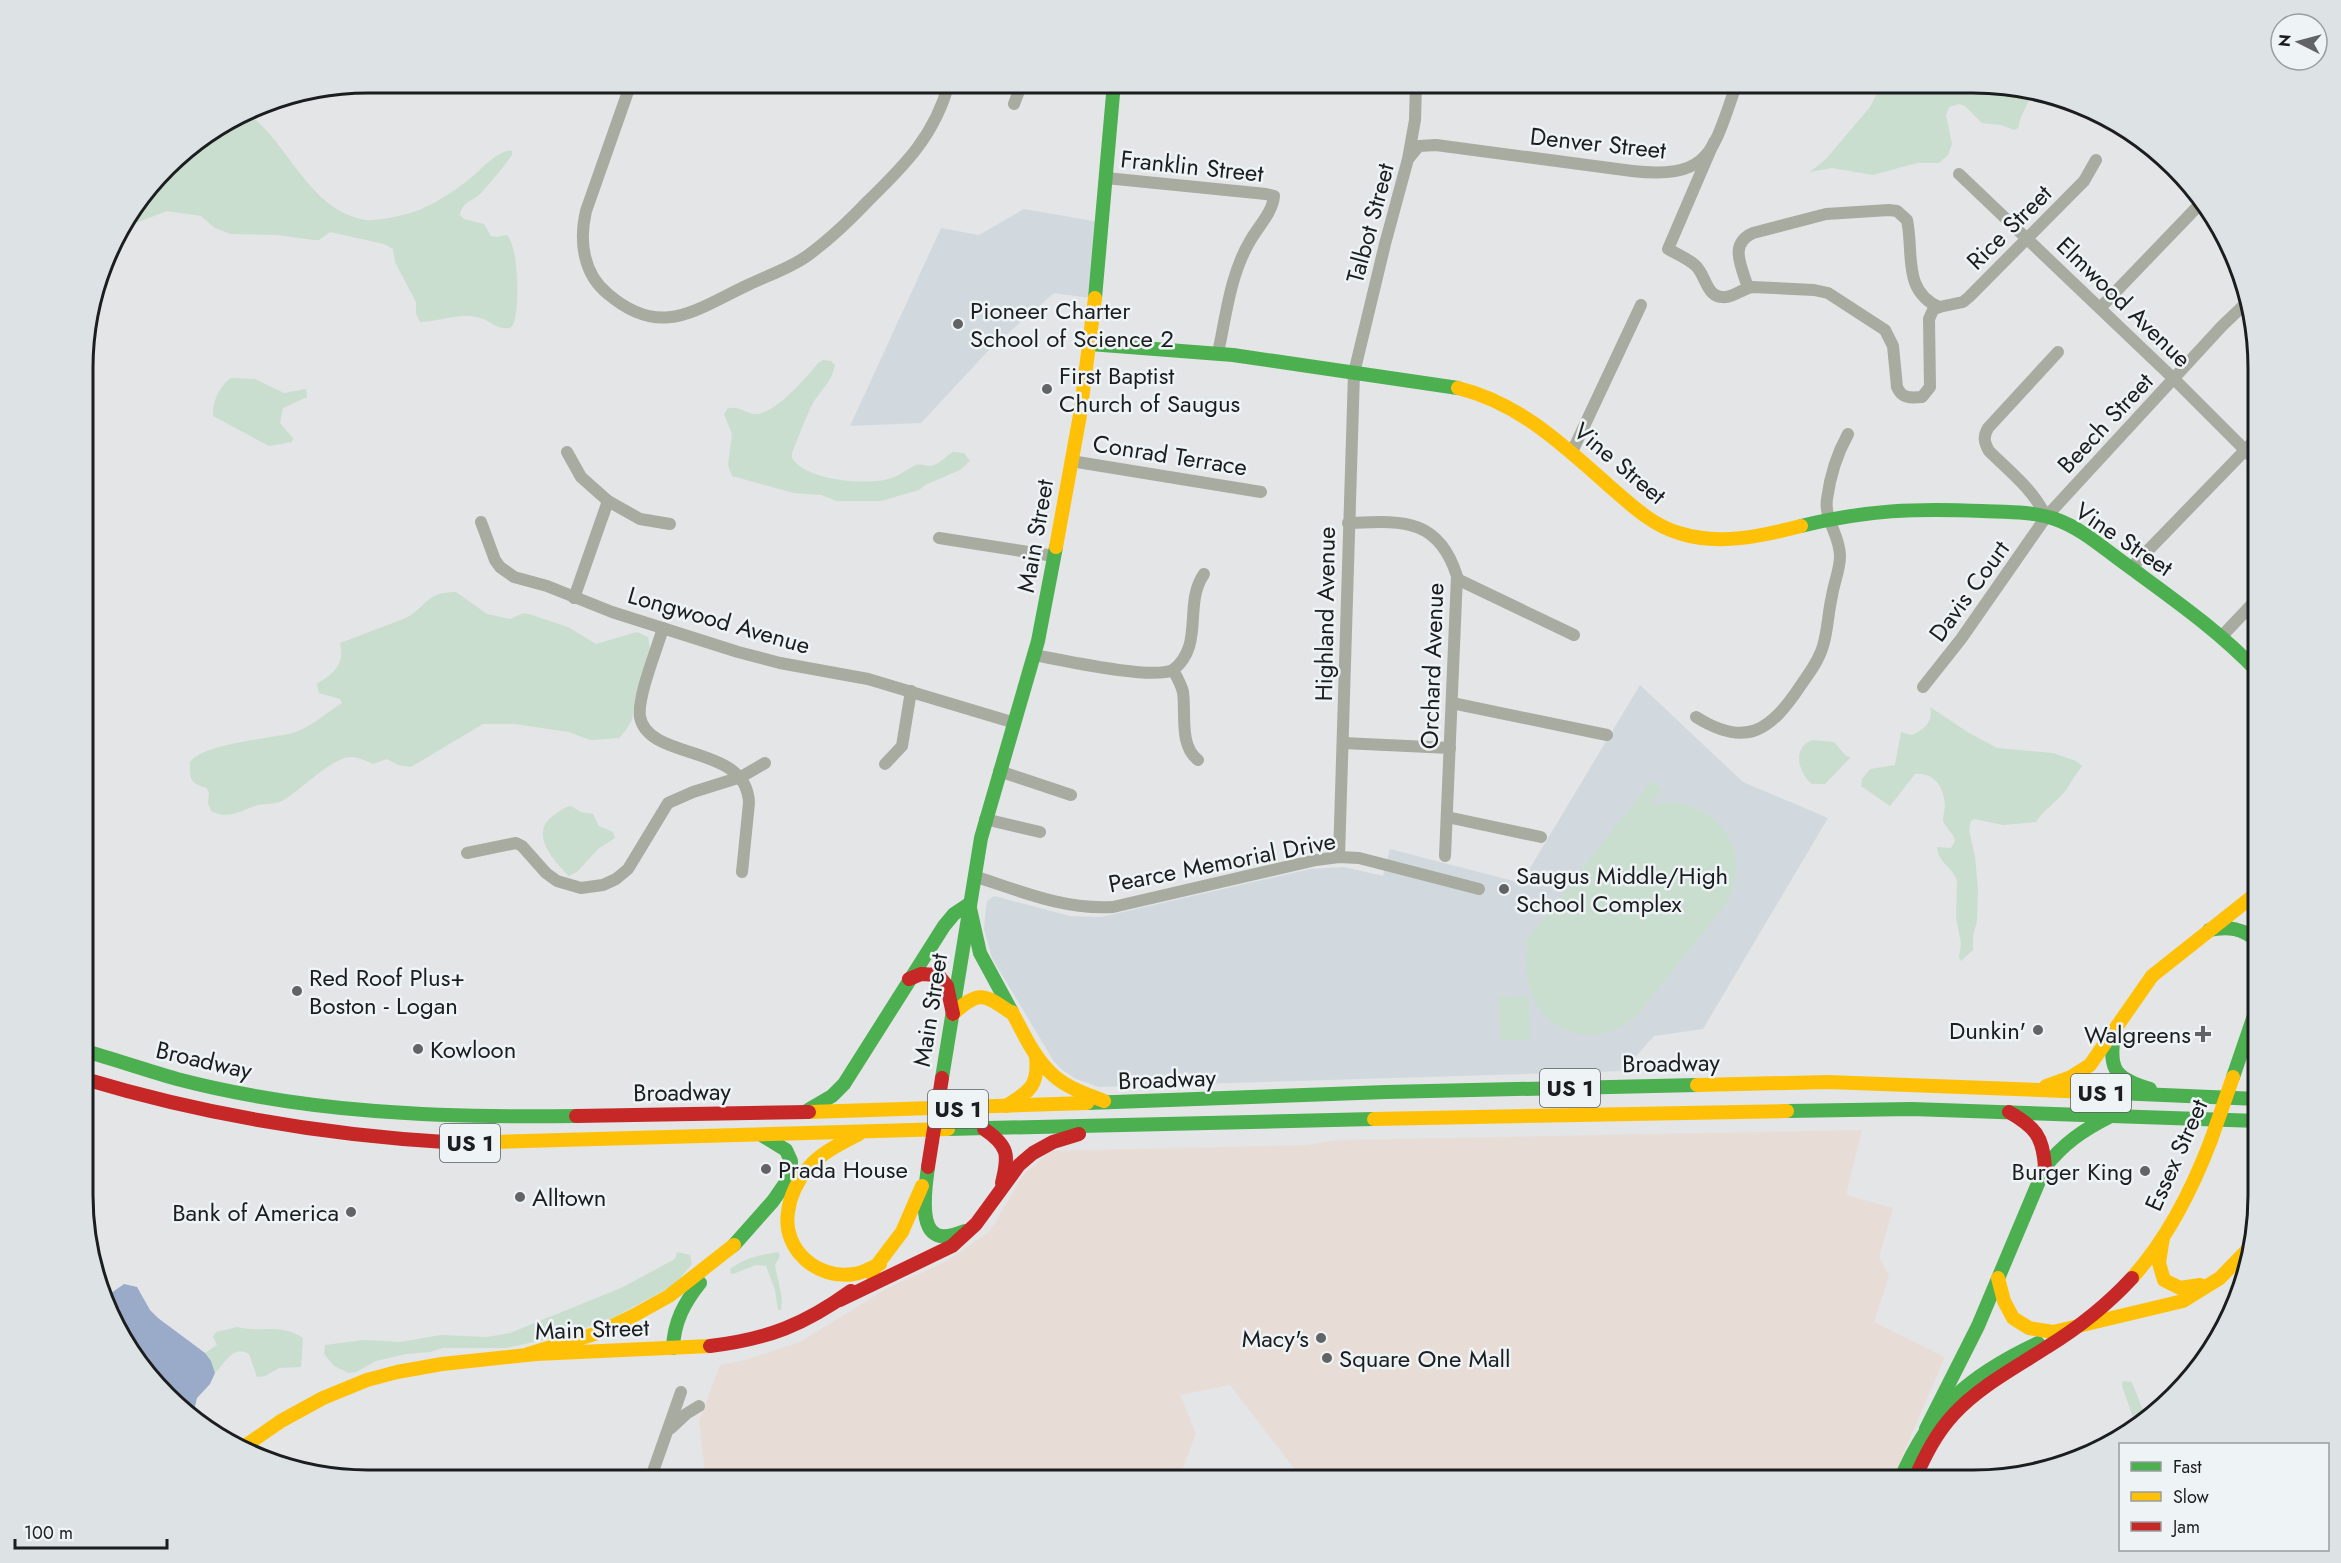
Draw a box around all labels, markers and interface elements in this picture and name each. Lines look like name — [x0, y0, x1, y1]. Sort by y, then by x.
north arrow — [2269, 12, 2329, 72]
text: N — [2272, 33, 2297, 48]
street label: Denver Street — [1528, 118, 1668, 168]
street label: Franklin Street — [1119, 141, 1265, 191]
street label: Talbot Street — [1337, 159, 1403, 287]
street label: Rice Street — [1958, 176, 2060, 278]
street label: Elmwood Avenue — [2049, 229, 2199, 375]
place label: Pioneer Charter School of Science 2 — [970, 293, 1174, 356]
marker: Pioneer Charter School of Science 2 — [951, 317, 965, 331]
place label: First Baptist Church of Saugus — [1059, 358, 1240, 421]
street label: Beech Street — [2049, 365, 2161, 481]
marker: First Baptist Church of Saugus — [1040, 382, 1054, 396]
street label: Vine Street — [1566, 414, 1674, 512]
street label: Conrad Terrace — [1090, 426, 1250, 484]
street label: Main Street — [1008, 476, 1062, 595]
street label: Vine Street — [2068, 493, 2180, 585]
street label: Highland Avenue — [1306, 526, 1344, 702]
street label: Davis Court — [1920, 533, 2018, 649]
street label: Longwood Avenue — [624, 577, 814, 663]
street label: Orchard Avenue — [1412, 582, 1452, 750]
street label: Pearce Memorial Drive — [1105, 823, 1339, 901]
place label: Saugus Middle/High School Complex — [1516, 858, 1728, 921]
marker: Saugus Middle/High School Complex — [1497, 882, 1511, 896]
street label: Main Street — [904, 951, 956, 1069]
place label: Red Roof Plus+ Boston - Logan — [309, 960, 465, 1023]
marker: Red Roof Plus+ Boston - Logan — [290, 984, 304, 998]
place label: Dunkin' — [1949, 1013, 2026, 1048]
place label: Walgreens — [2084, 1017, 2191, 1052]
marker: Dunkin' — [2031, 1023, 2045, 1037]
marker: Walgreens — [2196, 1027, 2210, 1041]
street label: Broadway — [152, 1032, 256, 1088]
place label: Kowloon — [430, 1032, 516, 1067]
marker: Kowloon — [411, 1042, 425, 1056]
street label: Broadway — [1622, 1045, 1721, 1081]
street label: Broadway — [1117, 1060, 1217, 1098]
road number: US 1 — [1540, 1069, 1600, 1107]
street label: Broadway — [633, 1074, 732, 1110]
road number: US 1 — [2071, 1074, 2131, 1112]
road number: US 1 — [928, 1090, 988, 1128]
street label: Essex Street — [2136, 1093, 2216, 1217]
road number: US 1 — [440, 1124, 500, 1162]
place label: Prada House — [778, 1152, 908, 1187]
place label: Burger King — [2012, 1154, 2133, 1189]
marker: Prada House — [759, 1162, 773, 1176]
marker: Burger King — [2138, 1164, 2152, 1178]
place label: Alltown — [532, 1180, 606, 1215]
marker: Alltown — [513, 1190, 527, 1204]
place label: Bank of America — [172, 1195, 339, 1230]
marker: Bank of America — [344, 1205, 358, 1219]
street label: Main Street — [534, 1310, 650, 1348]
place label: Macy's — [1242, 1321, 1309, 1356]
marker: Macy's — [1314, 1331, 1328, 1345]
place label: Square One Mall — [1339, 1341, 1511, 1376]
marker: Square One Mall — [1320, 1351, 1334, 1365]
legend — [2119, 1443, 2329, 1551]
text: Fast — [2173, 1454, 2202, 1480]
text: Slow — [2173, 1484, 2210, 1510]
scale bar — [15, 1512, 166, 1550]
text: Jam — [2171, 1514, 2200, 1540]
text: 100 m — [24, 1520, 73, 1546]

